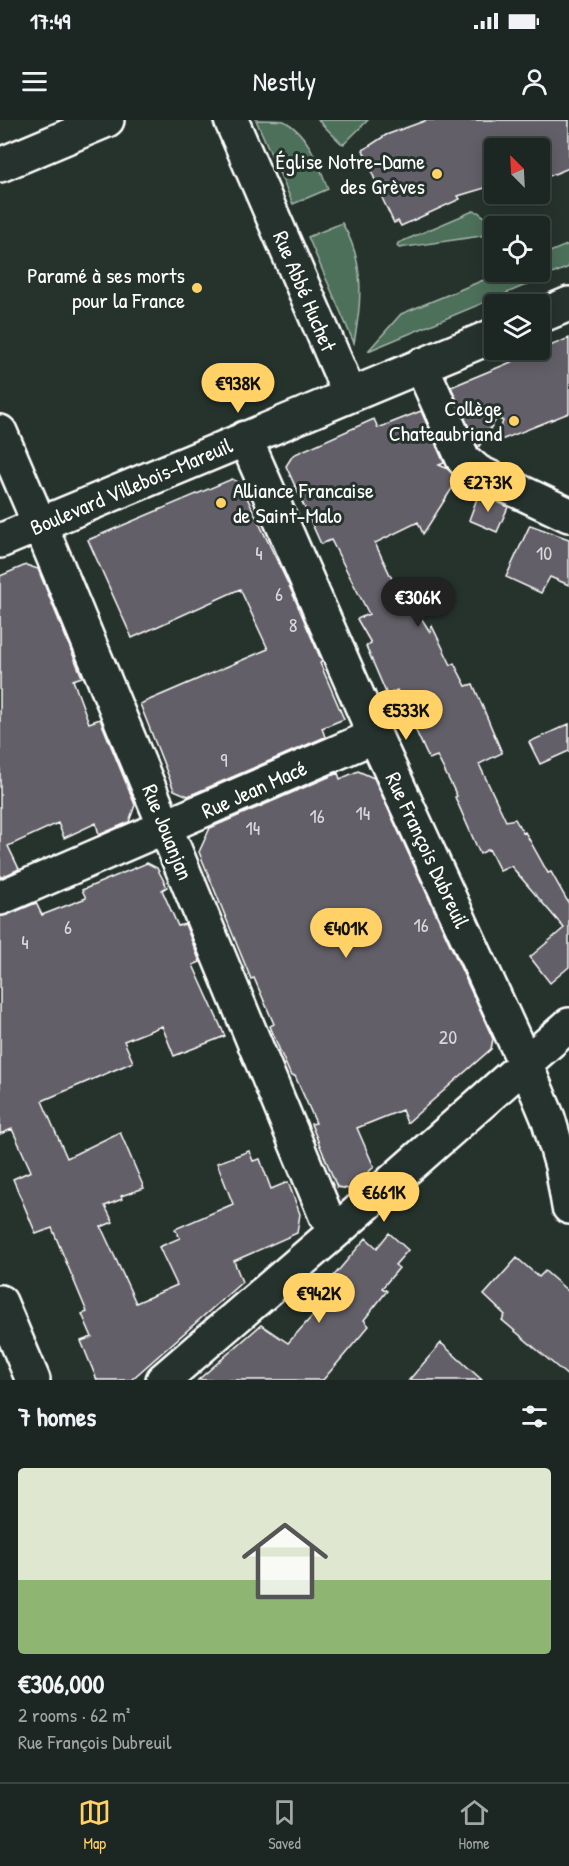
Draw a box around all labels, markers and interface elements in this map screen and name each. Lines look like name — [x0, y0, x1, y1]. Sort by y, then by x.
text: 17:49 — [30, 6, 70, 36]
text: Nestly — [253, 63, 316, 99]
icon: menu — [18, 65, 51, 98]
icon: person — [518, 65, 551, 98]
north arrow — [484, 138, 550, 204]
map controls — [484, 138, 550, 360]
place label: Église Notre-Dame des Grèves — [275, 146, 425, 201]
marker: Église Notre-Dame des Grèves — [430, 167, 444, 181]
button: locate — [484, 216, 550, 282]
street label: Rue Abbé Huchet — [266, 226, 344, 356]
place label: Paramé à ses morts pour la France — [27, 260, 185, 315]
marker: Paramé à ses morts pour la France — [190, 281, 204, 295]
button: layers — [484, 294, 550, 360]
pin: €938K — [196, 363, 280, 414]
text: €938K — [215, 369, 261, 396]
place label: Collège Chateaubriand — [389, 393, 502, 448]
marker: Collège Chateaubriand — [507, 414, 521, 428]
street label: Boulevard Villebois-Mareuil — [25, 430, 237, 542]
pin: €273K — [446, 462, 530, 513]
text: €273K — [464, 468, 512, 495]
place label: Alliance Francaise de Saint-Malo — [233, 475, 374, 530]
marker: Alliance Francaise de Saint-Malo — [214, 496, 228, 510]
house number: 4 — [255, 539, 263, 566]
house number: 10 — [536, 539, 552, 566]
pin: €306K — [376, 577, 460, 628]
house number: 6 — [275, 580, 283, 607]
text: €306K — [395, 583, 441, 610]
house number: 8 — [289, 611, 297, 638]
pin: €533K — [364, 690, 448, 741]
text: €533K — [383, 696, 429, 723]
house number: 9 — [220, 746, 228, 773]
street label: Rue Jean Macé — [197, 752, 312, 826]
street label: Rue François Dubreuil — [379, 767, 477, 933]
street label: Rue Jouanjan — [135, 780, 201, 884]
house number: 14 — [356, 799, 370, 826]
house number: 16 — [309, 802, 325, 829]
house number: 14 — [246, 814, 260, 841]
pin: €401K — [304, 908, 388, 959]
house number: 16 — [413, 911, 429, 938]
house number: 6 — [64, 913, 72, 940]
text: €401K — [324, 914, 368, 941]
house number: 4 — [21, 928, 29, 955]
house number: 20 — [439, 1023, 457, 1050]
pin: €661K — [342, 1172, 426, 1223]
text: €661K — [362, 1178, 406, 1205]
pin: €942K — [277, 1273, 361, 1324]
text: €942K — [297, 1279, 341, 1306]
text: 7 homes — [18, 1399, 96, 1434]
icon: filters — [518, 1400, 551, 1433]
icon: home — [231, 1507, 339, 1615]
text: €306,000 — [18, 1666, 104, 1701]
text: 2 rooms · 62 m² — [18, 1701, 130, 1728]
text: Rue François Dubreuil — [18, 1728, 172, 1755]
tab: Map — [78, 1796, 111, 1854]
tab: Saved — [268, 1796, 301, 1854]
tab: Home — [458, 1796, 491, 1854]

